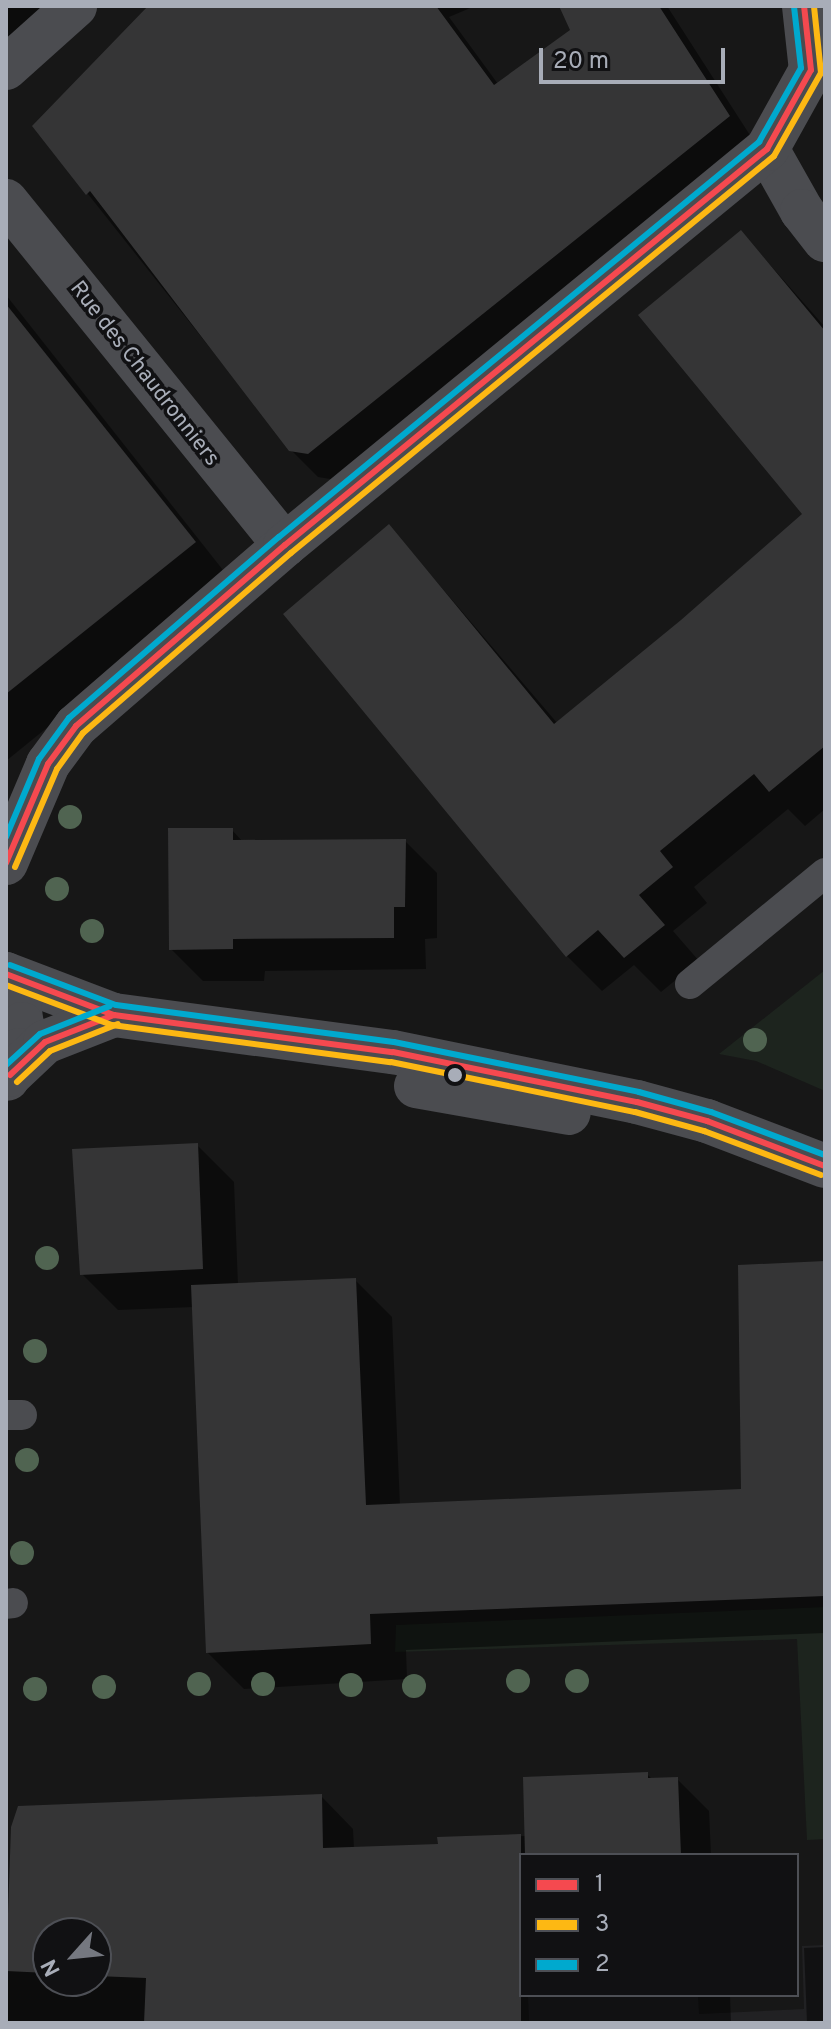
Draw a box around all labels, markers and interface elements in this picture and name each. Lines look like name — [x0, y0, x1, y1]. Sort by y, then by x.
scale bar — [543, 32, 729, 82]
text: 20 m — [553, 47, 609, 77]
street label: Rue des Chaudronniers — [64, 276, 224, 472]
unlabelled marker — [447, 1067, 463, 1083]
legend — [519, 1853, 799, 1997]
text: 1 — [595, 1870, 604, 1900]
text: 3 — [595, 1910, 609, 1940]
north arrow — [32, 1917, 112, 1997]
text: 2 — [595, 1950, 610, 1980]
text: N — [36, 1954, 68, 1980]

